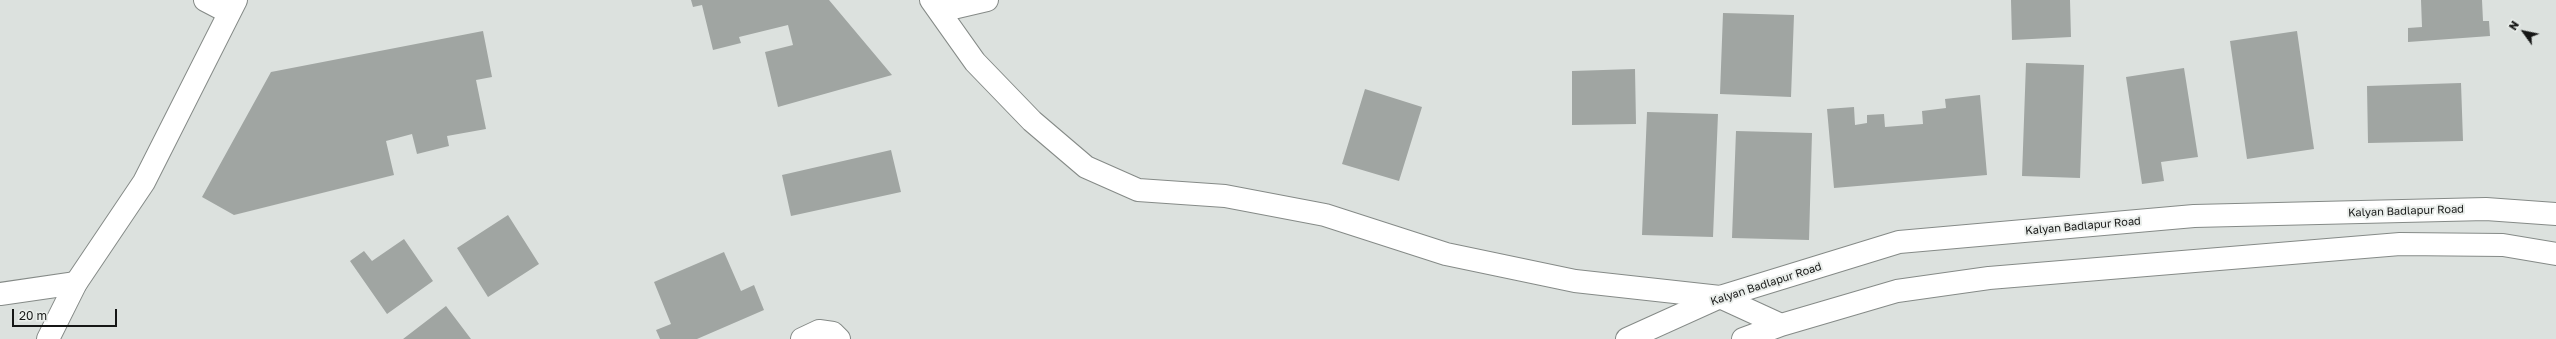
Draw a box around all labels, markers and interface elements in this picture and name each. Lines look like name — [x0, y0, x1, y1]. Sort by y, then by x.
north arrow — [2504, 12, 2544, 52]
text: N — [2506, 18, 2521, 32]
street label: Kalyan Badlapur Road — [2348, 202, 2464, 220]
street label: Kalyan Badlapur Road — [2025, 214, 2141, 238]
street label: Kalyan Badlapur Road — [1709, 260, 1823, 308]
scale bar — [14, 301, 119, 327]
text: 20 m — [19, 308, 47, 323]

